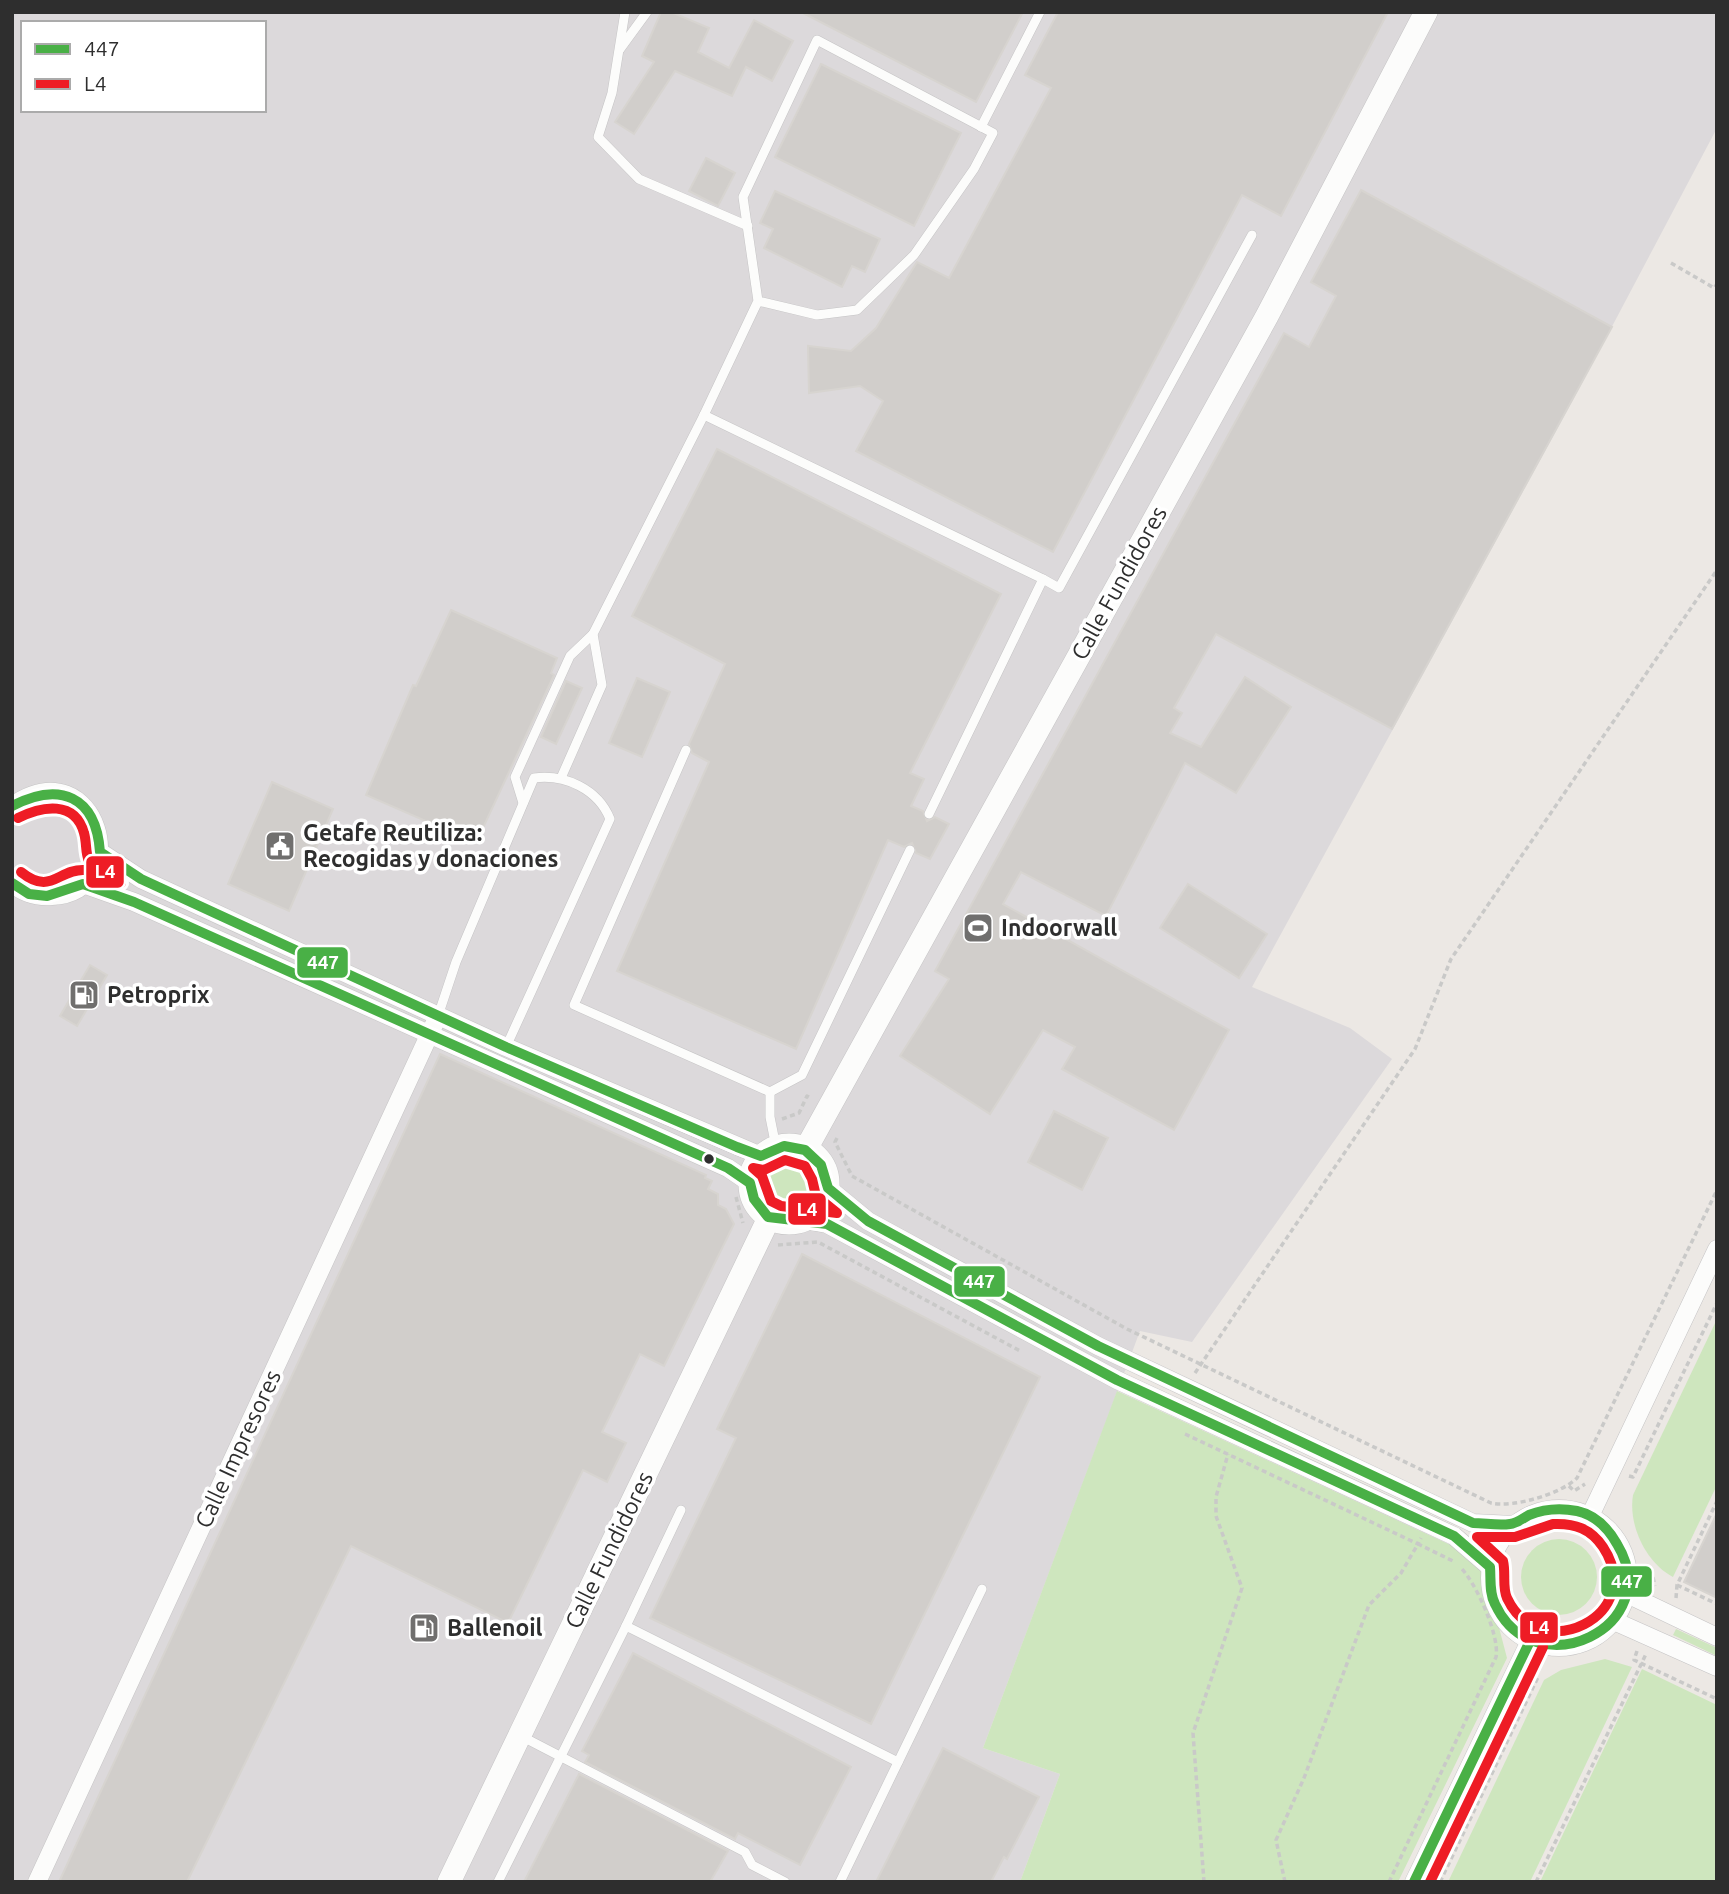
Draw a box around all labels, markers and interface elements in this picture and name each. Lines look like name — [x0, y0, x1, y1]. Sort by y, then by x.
legend — [21, 21, 266, 112]
text: 447 — [84, 36, 120, 60]
text: L4 — [84, 71, 107, 95]
street label: Calle Fundidores — [1066, 502, 1171, 664]
place label: Getafe Reutiliza: Recogidas y donaciones — [303, 820, 558, 871]
public building icon: Getafe Reutiliza: Recogidas y donaciones — [263, 829, 297, 863]
line badge: L4 — [85, 855, 125, 889]
text: L4 — [94, 860, 116, 882]
sports icon: Indoorwall — [961, 911, 995, 945]
place label: Indoorwall — [1001, 915, 1117, 940]
line badge: 447 — [296, 946, 349, 979]
text: 447 — [307, 951, 339, 973]
fuel station icon: Petroprix — [67, 978, 101, 1012]
place label: Petroprix — [107, 982, 210, 1007]
unlabelled marker — [702, 1152, 716, 1166]
line badge: L4 — [787, 1192, 827, 1226]
text: L4 — [796, 1198, 818, 1220]
line badge: 447 — [953, 1265, 1006, 1298]
text: 447 — [963, 1270, 995, 1292]
street label: Calle Impresores — [190, 1366, 285, 1532]
street label: Calle Fundidores — [560, 1467, 657, 1632]
line badge: 447 — [1600, 1565, 1653, 1598]
text: 447 — [1611, 1570, 1643, 1592]
fuel station icon: Ballenoil — [407, 1611, 441, 1645]
line badge: L4 — [1519, 1611, 1559, 1644]
place label: Ballenoil — [447, 1615, 543, 1640]
text: L4 — [1528, 1616, 1550, 1638]

